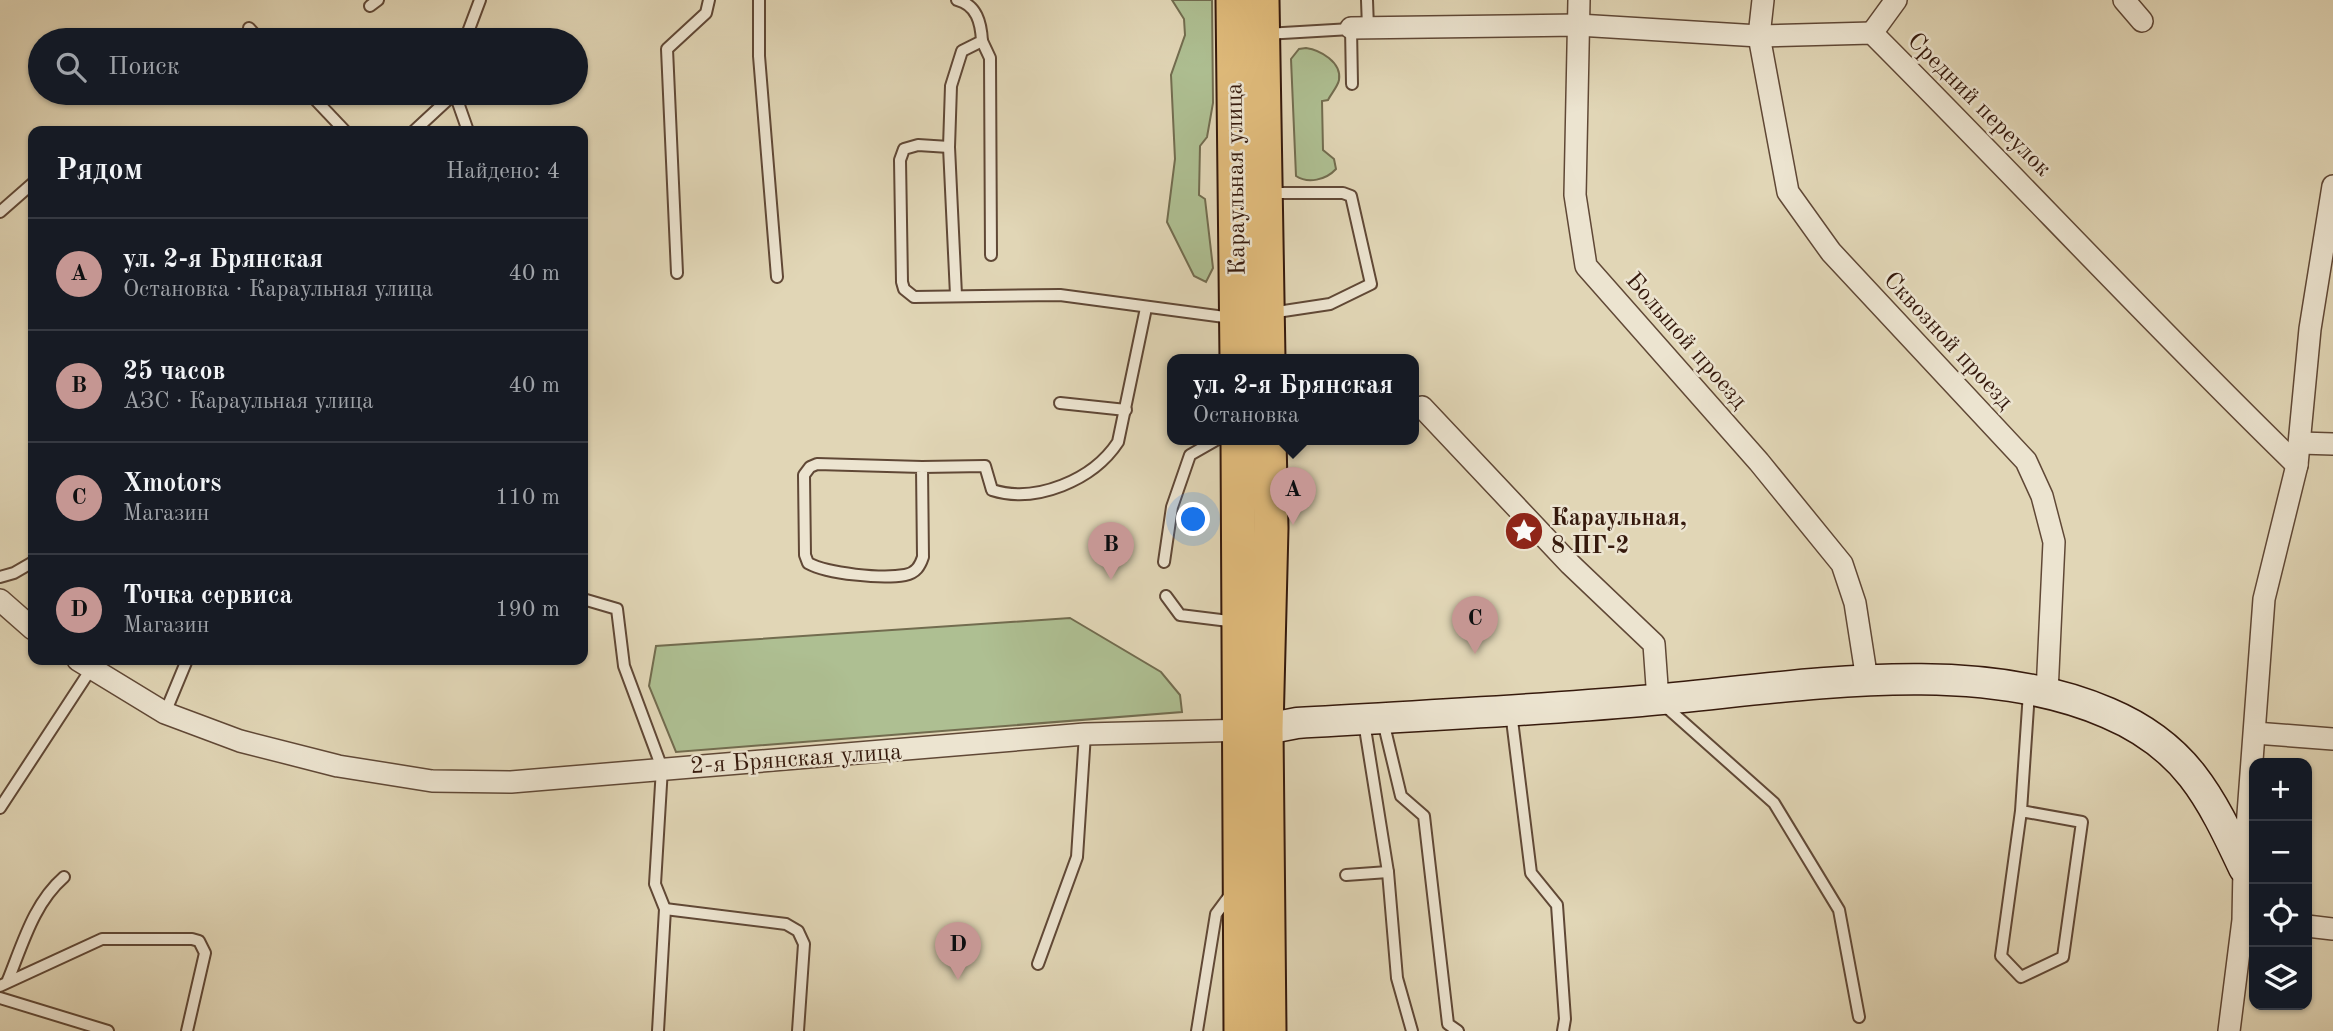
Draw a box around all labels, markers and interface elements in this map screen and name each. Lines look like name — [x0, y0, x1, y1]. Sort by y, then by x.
search box — [28, 28, 588, 105]
street label: Средний переулок — [1902, 29, 2055, 182]
icon: search — [52, 48, 90, 86]
text: Поиск — [108, 54, 180, 80]
street label: Караульная улица — [1223, 82, 1251, 275]
text: Рядом — [56, 156, 143, 186]
text: Найдено: 4 — [446, 160, 560, 183]
text: ул. 2-я Брянская — [123, 247, 323, 273]
text: A — [70, 262, 88, 285]
text: 40 m — [509, 262, 560, 285]
street label: Сквозной проезд — [1878, 268, 2017, 415]
street label: Большой проезд — [1620, 269, 1751, 414]
text: Остановка · Караульная улица — [123, 278, 433, 301]
popup — [1167, 354, 1419, 445]
text: 25 часов — [123, 359, 226, 385]
text: ул. 2-я Брянская — [1193, 373, 1393, 399]
text: B — [71, 374, 87, 397]
text: 40 m — [509, 374, 560, 397]
text: АЗС · Караульная улица — [123, 390, 374, 413]
text: Остановка — [1193, 404, 1299, 427]
pin: A — [1270, 467, 1316, 525]
text: Xmotors — [123, 471, 221, 497]
text: C — [71, 486, 87, 509]
text: 110 m — [495, 486, 560, 509]
text: Магазин — [123, 502, 209, 525]
your location — [1176, 502, 1210, 536]
place label: Караульная, 8 ПГ-2 — [1551, 507, 1687, 559]
place icon: Караульная, 8 ПГ-2 — [1503, 510, 1545, 552]
pin: B — [1088, 522, 1134, 580]
text: Точка сервиса — [123, 583, 293, 609]
pin: C — [1452, 596, 1498, 654]
text: D — [70, 598, 88, 621]
text: 190 m — [495, 598, 560, 621]
text: Магазин — [123, 614, 209, 637]
street label: 2-я Брянская улица — [690, 741, 903, 779]
map controls — [2249, 758, 2312, 1010]
button: + — [2249, 758, 2312, 821]
button: − — [2249, 821, 2312, 884]
button: locate — [2249, 884, 2312, 947]
pin: D — [935, 922, 981, 980]
button: layers — [2249, 947, 2312, 1010]

